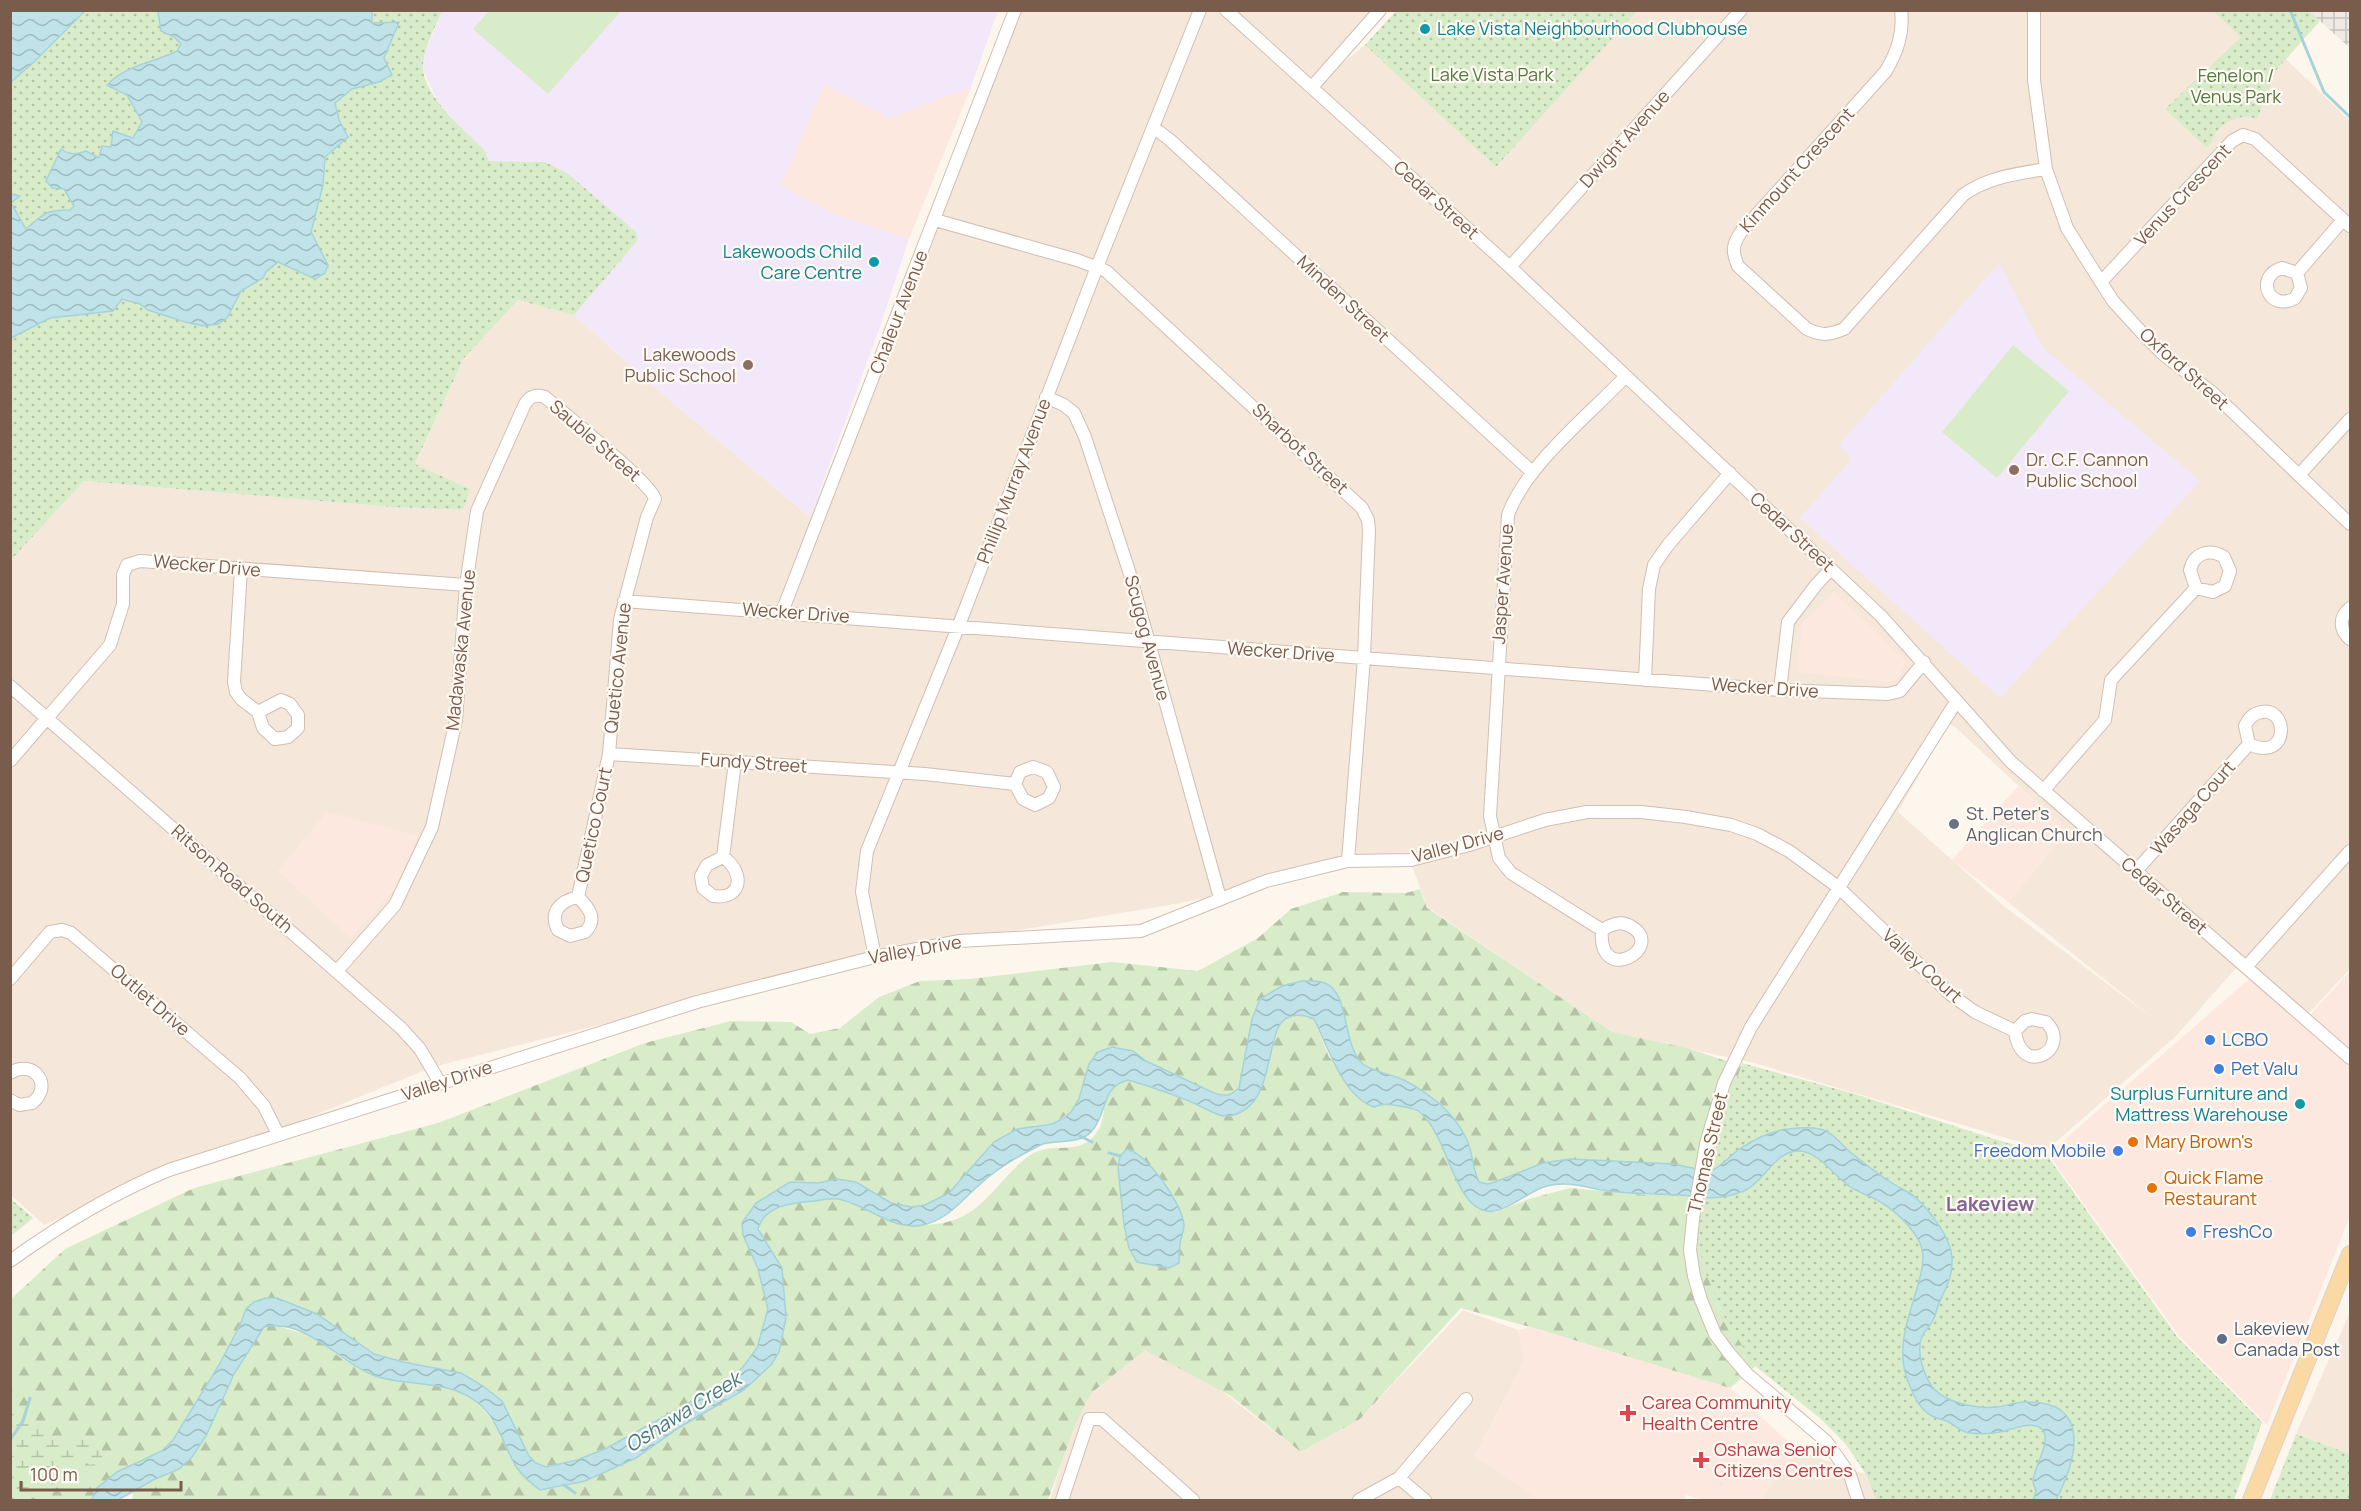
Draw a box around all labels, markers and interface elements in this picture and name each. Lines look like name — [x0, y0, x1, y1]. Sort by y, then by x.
place label: Lake Vista Neighbourhood Clubhouse — [1437, 16, 1748, 40]
marker: Lake Vista Neighbourhood Clubhouse — [1418, 22, 1432, 36]
park label: Lake Vista Park — [1431, 62, 1555, 86]
park label: Fenelon / Venus Park — [2191, 63, 2282, 108]
street label: Dwight Avenue — [1574, 84, 1675, 192]
street label: Kinmount Crescent — [1734, 102, 1859, 237]
street label: Venus Crescent — [2129, 138, 2236, 251]
street label: Cedar Street — [1389, 155, 1484, 244]
place label: Lakewoods Child Care Centre — [723, 239, 862, 284]
street label: Chaleur Avenue — [863, 246, 933, 377]
street label: Minden Street — [1292, 249, 1395, 347]
marker: Lakewoods Child Care Centre — [867, 255, 881, 269]
street label: Oxford Street — [2135, 322, 2234, 415]
place label: Lakewoods Public School — [625, 342, 736, 387]
marker: Lakewoods Public School — [741, 358, 755, 372]
street label: Sauble Street — [545, 394, 646, 487]
street label: Phillip Murray Avenue — [970, 395, 1056, 567]
street label: Sharbot Street — [1247, 397, 1354, 499]
place label: Dr. C.F. Cannon Public School — [2026, 447, 2149, 492]
marker: Dr. C.F. Cannon Public School — [2007, 463, 2021, 477]
street label: Cedar Street — [1745, 486, 1840, 577]
street label: Jasper Avenue — [1486, 523, 1518, 645]
street label: Wecker Drive — [152, 548, 262, 582]
street label: Madawaska Avenue — [440, 568, 480, 732]
street label: Scugog Avenue — [1120, 572, 1176, 703]
street label: Wecker Drive — [742, 596, 851, 628]
street label: Quetico Avenue — [598, 601, 636, 734]
street label: Wecker Drive — [1227, 635, 1336, 667]
street label: Wecker Drive — [1711, 671, 1820, 703]
street label: Fundy Street — [700, 746, 808, 778]
street label: Wasaga Court — [2145, 755, 2240, 860]
street label: Quetico Court — [569, 765, 617, 885]
place label: St. Peter's Anglican Church — [1966, 801, 2103, 846]
marker: St. Peter's Anglican Church — [1947, 817, 1961, 831]
street label: Ritson Road South — [167, 819, 299, 938]
street label: Valley Drive — [1409, 820, 1506, 868]
street label: Cedar Street — [2116, 851, 2213, 939]
street label: Valley Court — [1878, 923, 1968, 1008]
street label: Valley Drive — [866, 929, 963, 969]
street label: Outlet Drive — [106, 958, 196, 1041]
place label: LCBO — [2222, 1027, 2268, 1051]
marker: LCBO — [2203, 1033, 2217, 1047]
street label: Valley Drive — [398, 1054, 495, 1106]
place label: Pet Valu — [2231, 1056, 2298, 1080]
marker: Pet Valu — [2212, 1062, 2226, 1076]
place label: Surplus Furniture and Mattress Warehouse — [2110, 1081, 2288, 1126]
street label: Thomas Street — [1681, 1090, 1733, 1216]
marker: Surplus Furniture and Mattress Warehouse — [2293, 1097, 2307, 1111]
place label: Mary Brown's — [2145, 1129, 2253, 1153]
marker: Mary Brown's — [2126, 1135, 2140, 1149]
place label: Freedom Mobile — [1974, 1138, 2106, 1162]
marker: Freedom Mobile — [2111, 1144, 2125, 1158]
place label: Quick Flame Restaurant — [2164, 1165, 2263, 1210]
marker: Quick Flame Restaurant — [2145, 1181, 2159, 1195]
district label: Lakeview — [1946, 1190, 2034, 1217]
place label: FreshCo — [2203, 1219, 2273, 1243]
marker: FreshCo — [2184, 1225, 2198, 1239]
place label: Lakeview Canada Post — [2234, 1316, 2340, 1361]
marker: Lakeview Canada Post — [2215, 1332, 2229, 1346]
water label: Oshawa Creek — [620, 1364, 748, 1458]
place label: Carea Community Health Centre — [1642, 1390, 1792, 1435]
marker: Carea Community Health Centre — [1619, 1404, 1637, 1422]
place label: Oshawa Senior Citizens Centres — [1714, 1437, 1853, 1482]
marker: Oshawa Senior Citizens Centres — [1692, 1451, 1710, 1469]
scale bar — [21, 1454, 182, 1492]
text: 100 m — [30, 1462, 78, 1486]

